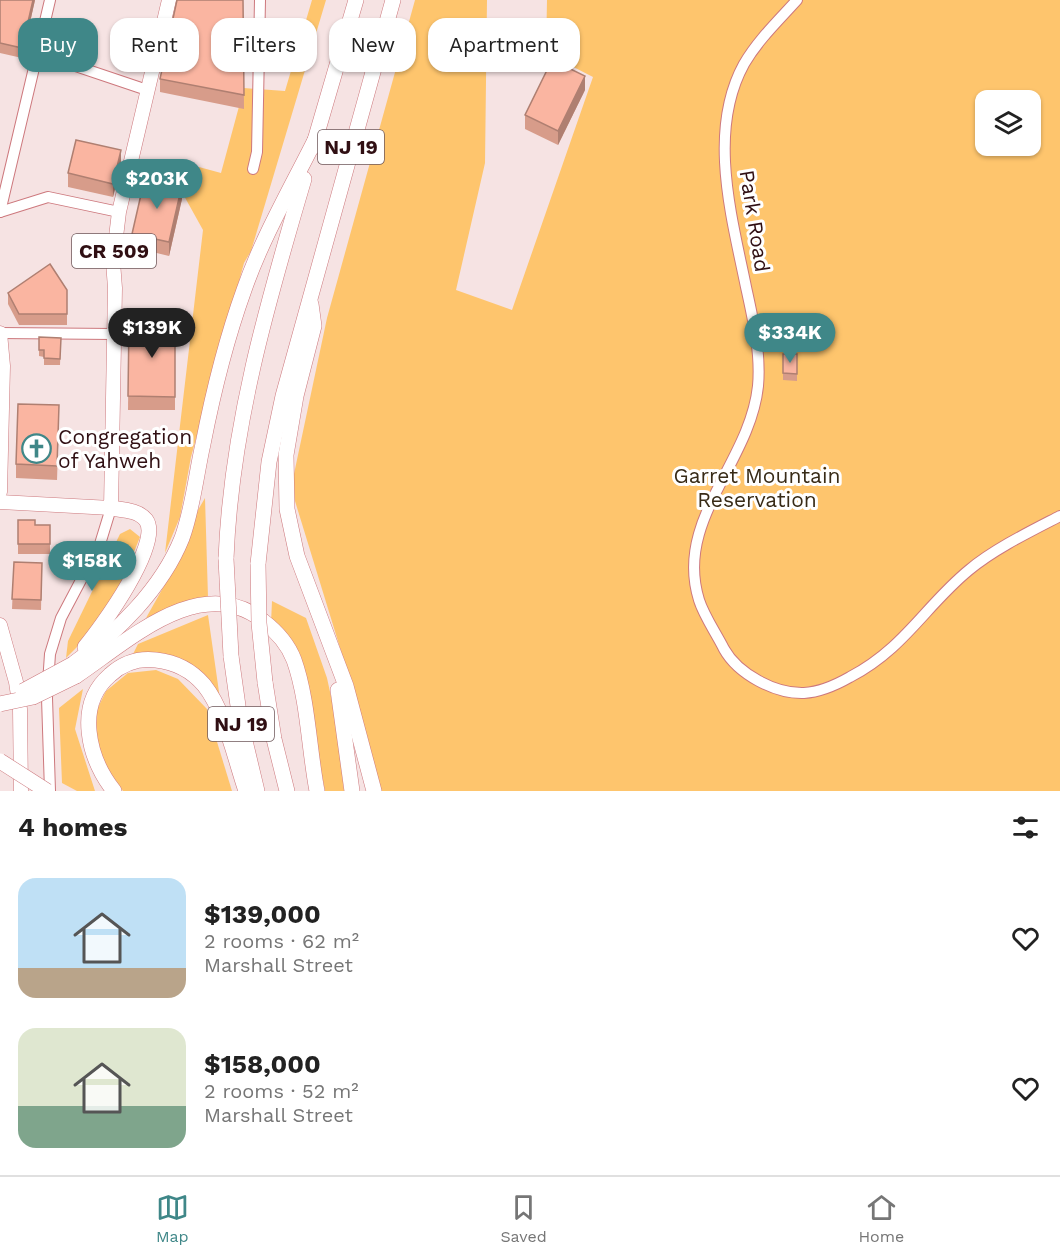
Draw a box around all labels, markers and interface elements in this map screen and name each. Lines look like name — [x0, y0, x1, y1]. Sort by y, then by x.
chip: Buy — [18, 18, 98, 72]
chip: Rent — [110, 18, 199, 72]
chip: Filters — [211, 18, 317, 72]
chip: New — [329, 18, 416, 72]
chip: Apartment — [428, 18, 580, 72]
map controls — [975, 90, 1041, 156]
button: layers — [975, 90, 1041, 156]
road number: NJ 19 — [318, 130, 384, 164]
pin: $203K — [115, 159, 199, 210]
text: $203K — [125, 166, 189, 190]
street label: Park Road — [735, 168, 775, 274]
road number: CR 509 — [72, 234, 156, 268]
pin: $139K — [110, 308, 194, 359]
pin: $334K — [748, 313, 832, 364]
text: $139K — [122, 315, 182, 339]
text: $334K — [758, 320, 822, 344]
place label: Congregation of Yahweh — [58, 424, 192, 473]
church icon: Congregation of Yahweh — [21, 432, 53, 464]
park label: Garret Mountain Reservation — [673, 463, 841, 512]
pin: $158K — [50, 541, 134, 592]
text: $158K — [62, 548, 122, 572]
road number: NJ 19 — [208, 707, 274, 741]
icon: filters — [1009, 811, 1042, 844]
text: 4 homes — [18, 812, 127, 842]
text: $139,000 — [204, 899, 321, 929]
icon: home — [66, 902, 138, 974]
icon: heart — [1009, 922, 1042, 955]
text: 2 rooms · 62 m² — [204, 929, 359, 953]
text: Marshall Street — [204, 953, 353, 977]
text: $158,000 — [204, 1049, 321, 1079]
icon: home — [66, 1052, 138, 1124]
icon: heart — [1009, 1072, 1042, 1105]
text: 2 rooms · 52 m² — [204, 1079, 359, 1103]
text: Marshall Street — [204, 1103, 353, 1127]
tab: Map — [156, 1191, 189, 1246]
tab: Saved — [500, 1191, 547, 1246]
tab: Home — [858, 1191, 904, 1246]

